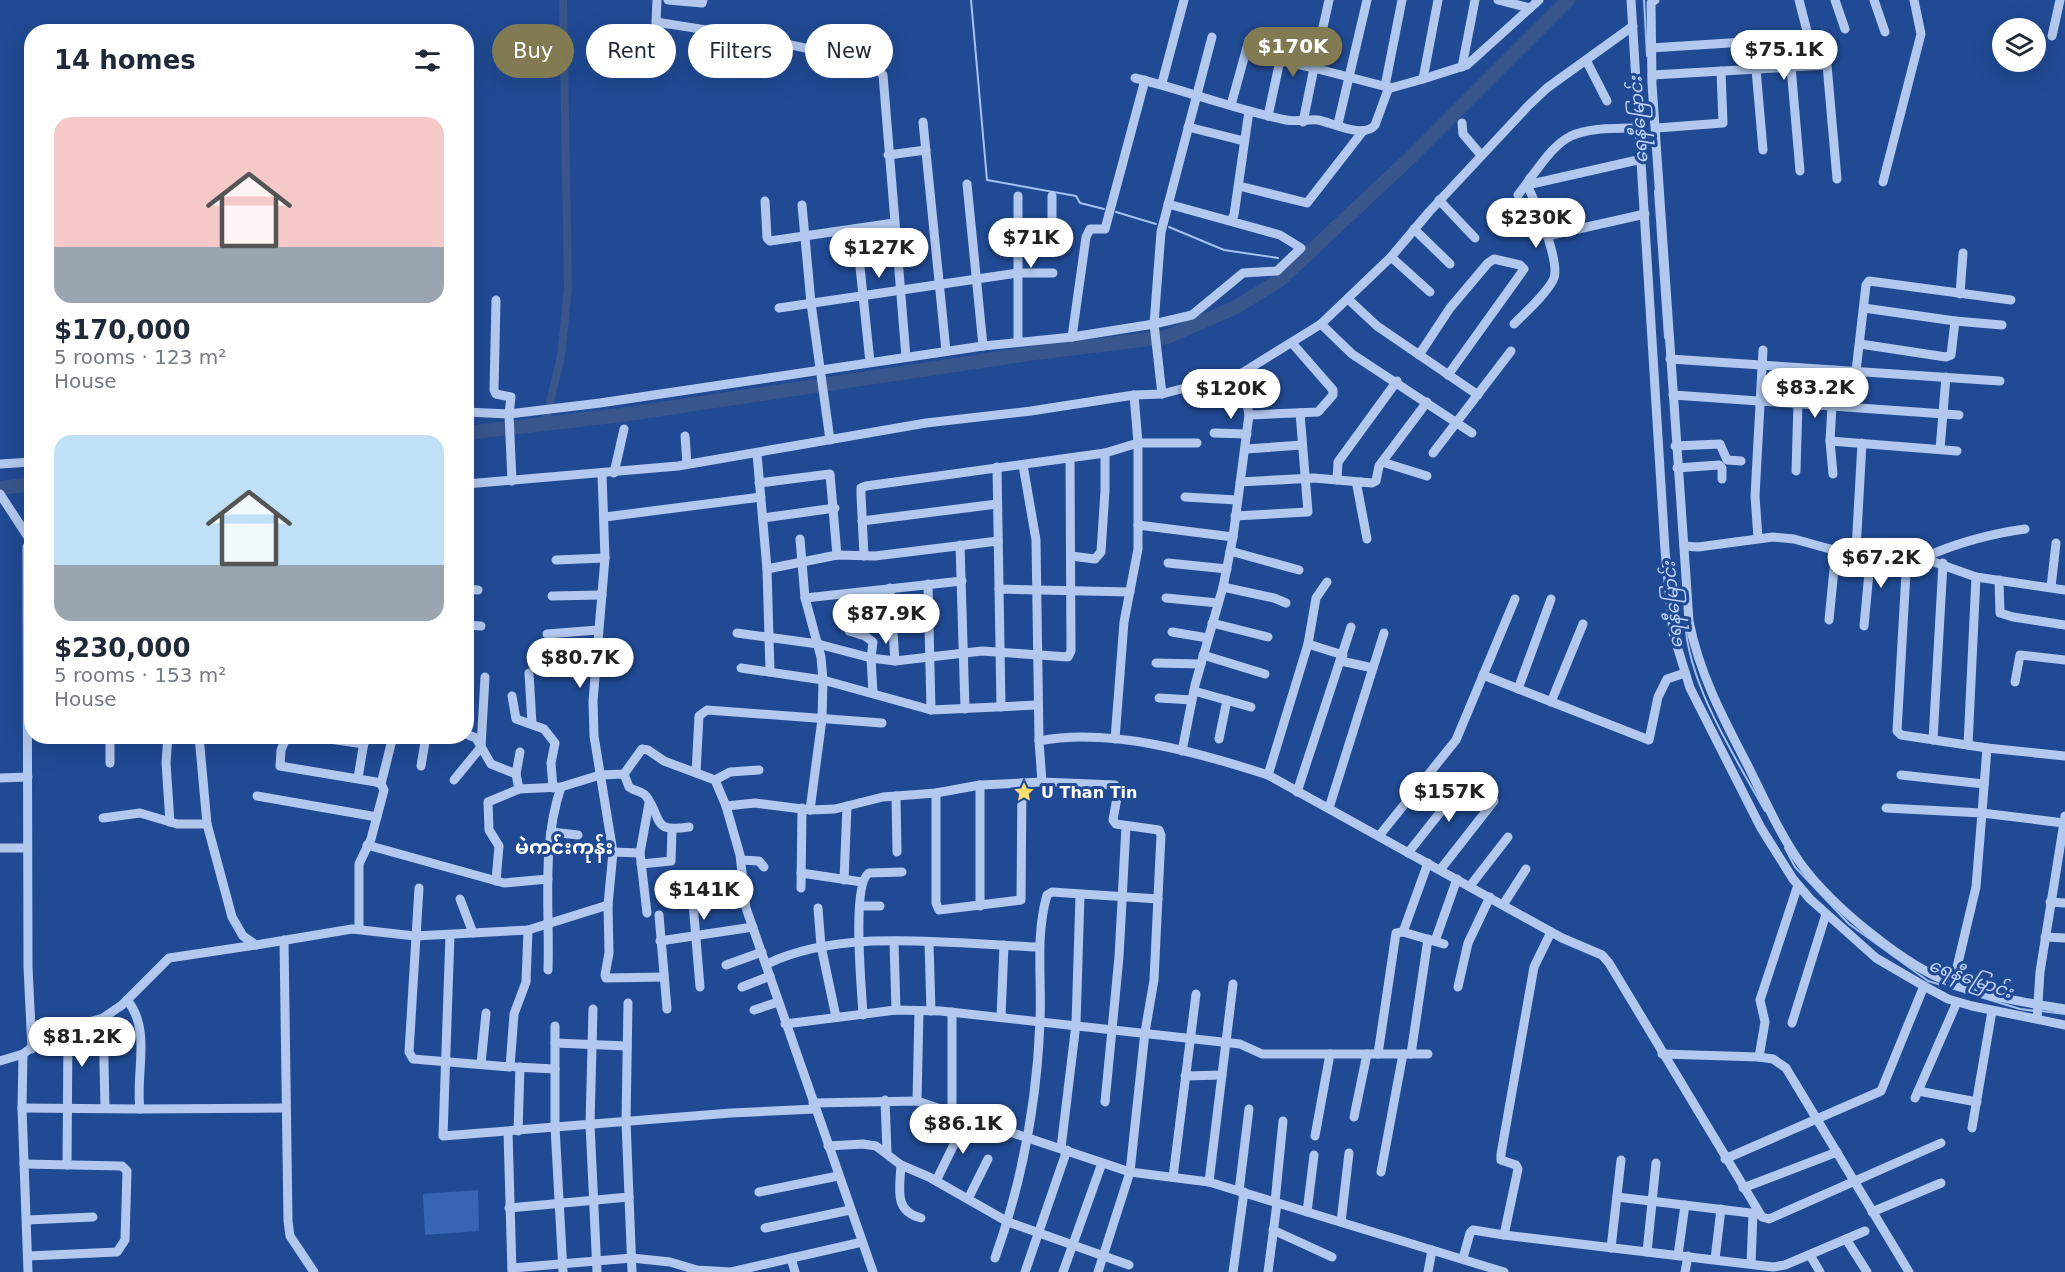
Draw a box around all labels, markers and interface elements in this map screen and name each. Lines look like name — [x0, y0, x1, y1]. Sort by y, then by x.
map controls — [1992, 18, 2046, 72]
button: layers — [1992, 18, 2046, 72]
chip: Buy — [492, 24, 574, 78]
chip: Rent — [586, 24, 676, 78]
chip: Filters — [688, 24, 793, 78]
chip: New — [805, 24, 893, 78]
pin: $170K — [1251, 27, 1335, 78]
pin: $75.1K — [1735, 30, 1833, 81]
text: $170K — [1257, 34, 1329, 58]
text: $75.1K — [1745, 37, 1823, 61]
icon: filters — [411, 44, 444, 77]
text: 14 homes — [54, 45, 196, 75]
water label: ရေနီမြောင်း — [1622, 74, 1657, 164]
icon: home — [195, 156, 303, 264]
pin: $230K — [1494, 198, 1578, 249]
text: $230K — [1500, 205, 1572, 229]
pin: $71K — [995, 218, 1067, 269]
text: $71K — [1002, 225, 1060, 249]
pin: $127K — [837, 228, 921, 279]
text: $127K — [843, 235, 915, 259]
text: $170,000 — [54, 315, 191, 345]
text: 5 rooms · 123 m² — [54, 345, 226, 369]
pin: $83.2K — [1766, 368, 1864, 419]
text: House — [54, 369, 117, 393]
pin: $120K — [1189, 369, 1273, 420]
text: $83.2K — [1776, 375, 1854, 399]
text: $120K — [1195, 376, 1267, 400]
icon: home — [195, 474, 303, 582]
pin: $67.2K — [1832, 538, 1930, 589]
text: $67.2K — [1842, 545, 1920, 569]
water label: ရေနီမြောင်း — [1656, 558, 1691, 650]
pin: $87.9K — [837, 594, 935, 645]
text: $87.9K — [847, 601, 925, 625]
text: $230,000 — [54, 633, 191, 663]
pin: $80.7K — [531, 638, 629, 689]
text: $80.7K — [541, 645, 619, 669]
text: 5 rooms · 153 m² — [54, 663, 226, 687]
text: House — [54, 687, 117, 711]
pin: $157K — [1407, 772, 1491, 823]
text: $157K — [1413, 779, 1485, 803]
place icon: U Than Tin — [1012, 780, 1036, 804]
place label: U Than Tin — [1041, 783, 1137, 802]
district label: မဲကင်းကုန်း — [515, 834, 613, 863]
pin: $141K — [662, 870, 746, 921]
text: $141K — [668, 877, 740, 901]
water label: ရေနီမြောင်း — [1925, 952, 2018, 1007]
pin: $81.2K — [33, 1017, 131, 1068]
text: $81.2K — [43, 1024, 121, 1048]
pin: $86.1K — [914, 1104, 1012, 1155]
text: $86.1K — [924, 1111, 1002, 1135]

